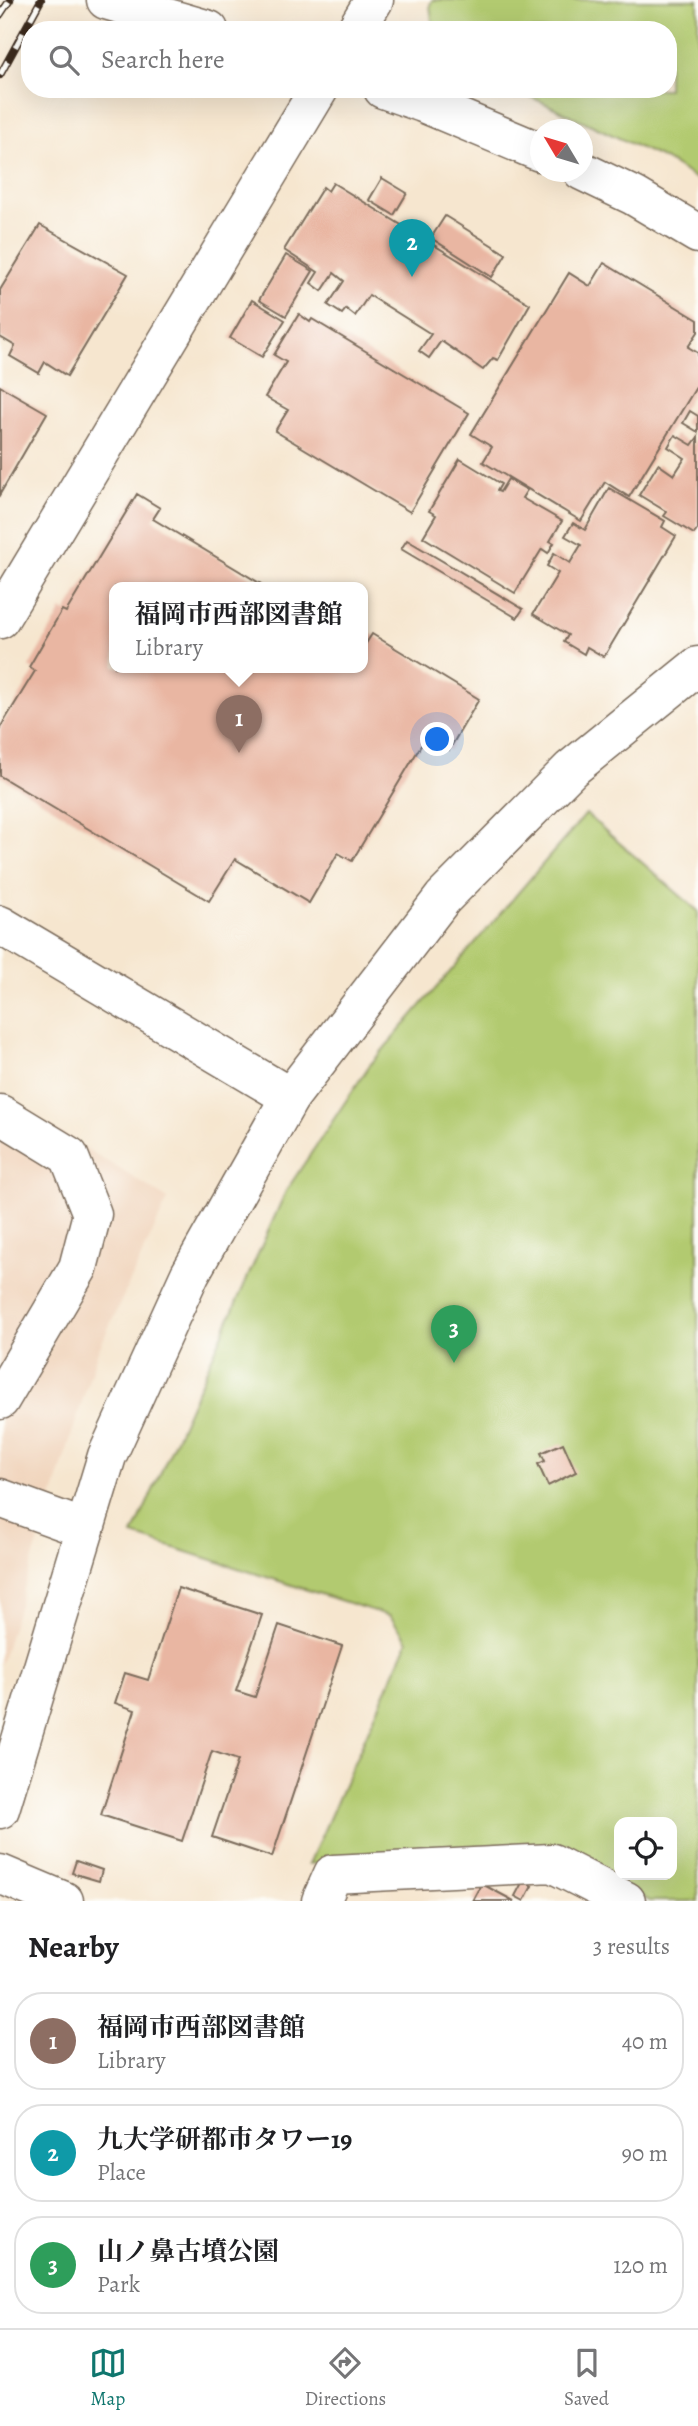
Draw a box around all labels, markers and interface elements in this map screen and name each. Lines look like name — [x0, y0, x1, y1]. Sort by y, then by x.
search box — [21, 21, 677, 98]
icon: search — [45, 41, 83, 79]
text: Search here — [101, 42, 225, 77]
north arrow — [530, 119, 593, 182]
pin: 2 — [389, 219, 435, 277]
popup — [109, 582, 368, 673]
text: 福岡市西部図書館 — [134, 597, 343, 632]
text: Library — [134, 632, 203, 663]
pin: 1 — [216, 695, 262, 753]
your location — [420, 722, 454, 756]
pin: 3 — [431, 1305, 477, 1363]
map controls — [614, 1817, 677, 1880]
button: locate — [614, 1817, 677, 1880]
text: Nearby — [28, 1927, 119, 1967]
text: 3 results — [593, 1931, 670, 1962]
text: 福岡市西部図書館 — [97, 2010, 305, 2045]
text: 1 — [49, 2026, 57, 2057]
text: 40 m — [622, 2026, 668, 2057]
text: Library — [97, 2045, 166, 2076]
text: 九大学研都市タワー19 — [97, 2122, 352, 2157]
text: 2 — [47, 2138, 59, 2169]
text: 90 m — [622, 2138, 668, 2169]
text: Place — [97, 2157, 146, 2188]
text: 山ノ鼻古墳公園 — [97, 2234, 279, 2269]
text: 3 — [48, 2250, 58, 2281]
text: 120 m — [613, 2250, 668, 2281]
text: Park — [97, 2269, 140, 2300]
tab: Map — [89, 2344, 127, 2412]
tab: Directions — [305, 2344, 386, 2412]
tab: Saved — [564, 2344, 609, 2412]

